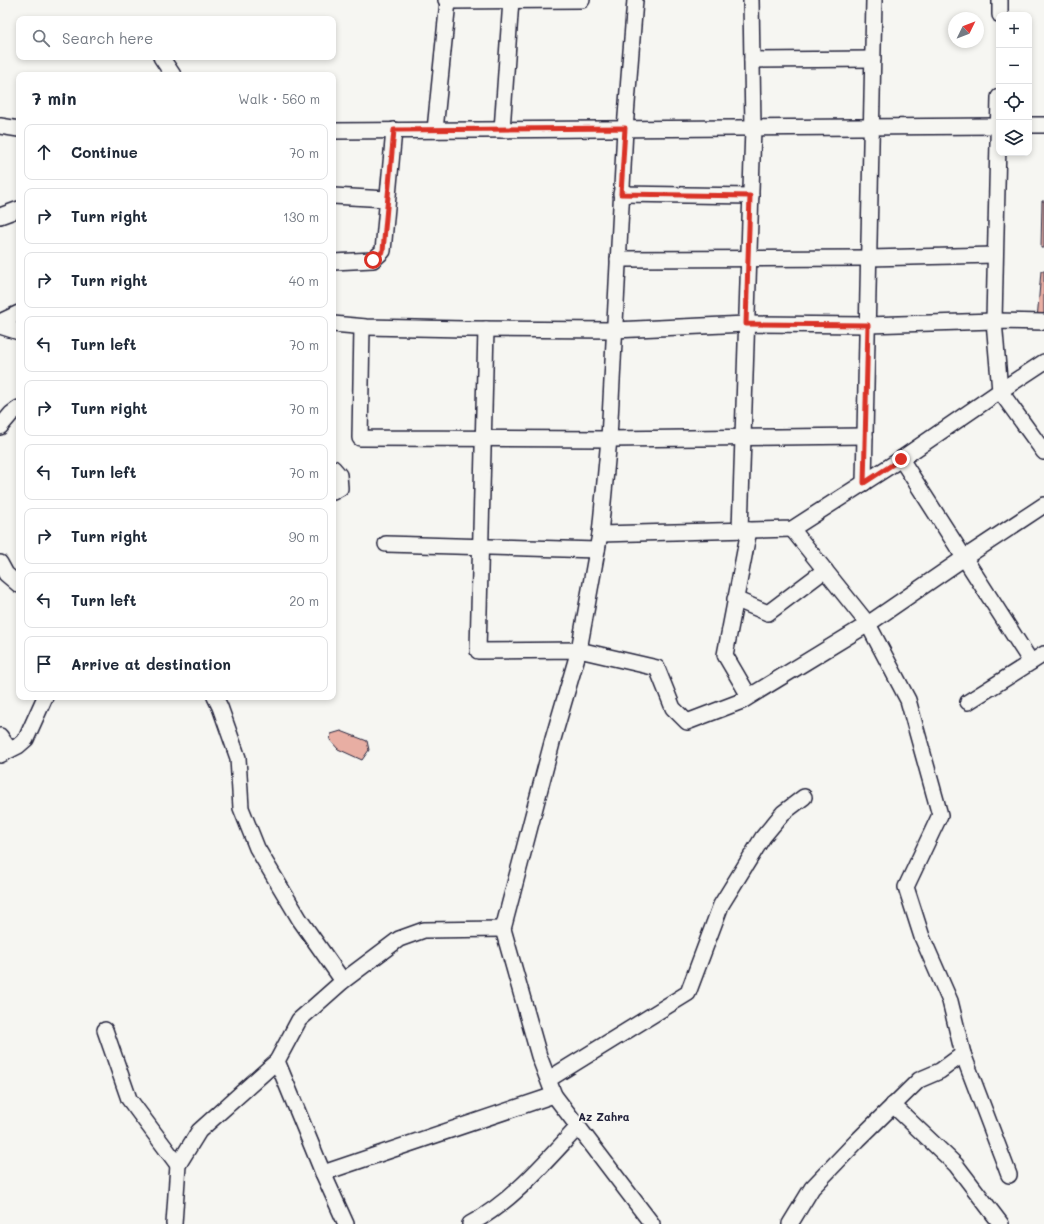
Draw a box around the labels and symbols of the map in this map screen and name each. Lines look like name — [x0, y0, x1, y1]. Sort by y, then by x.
north arrow — [948, 12, 984, 48]
route start — [364, 251, 382, 269]
route end — [892, 450, 910, 468]
district label: Az Zahra — [578, 1109, 630, 1124]

